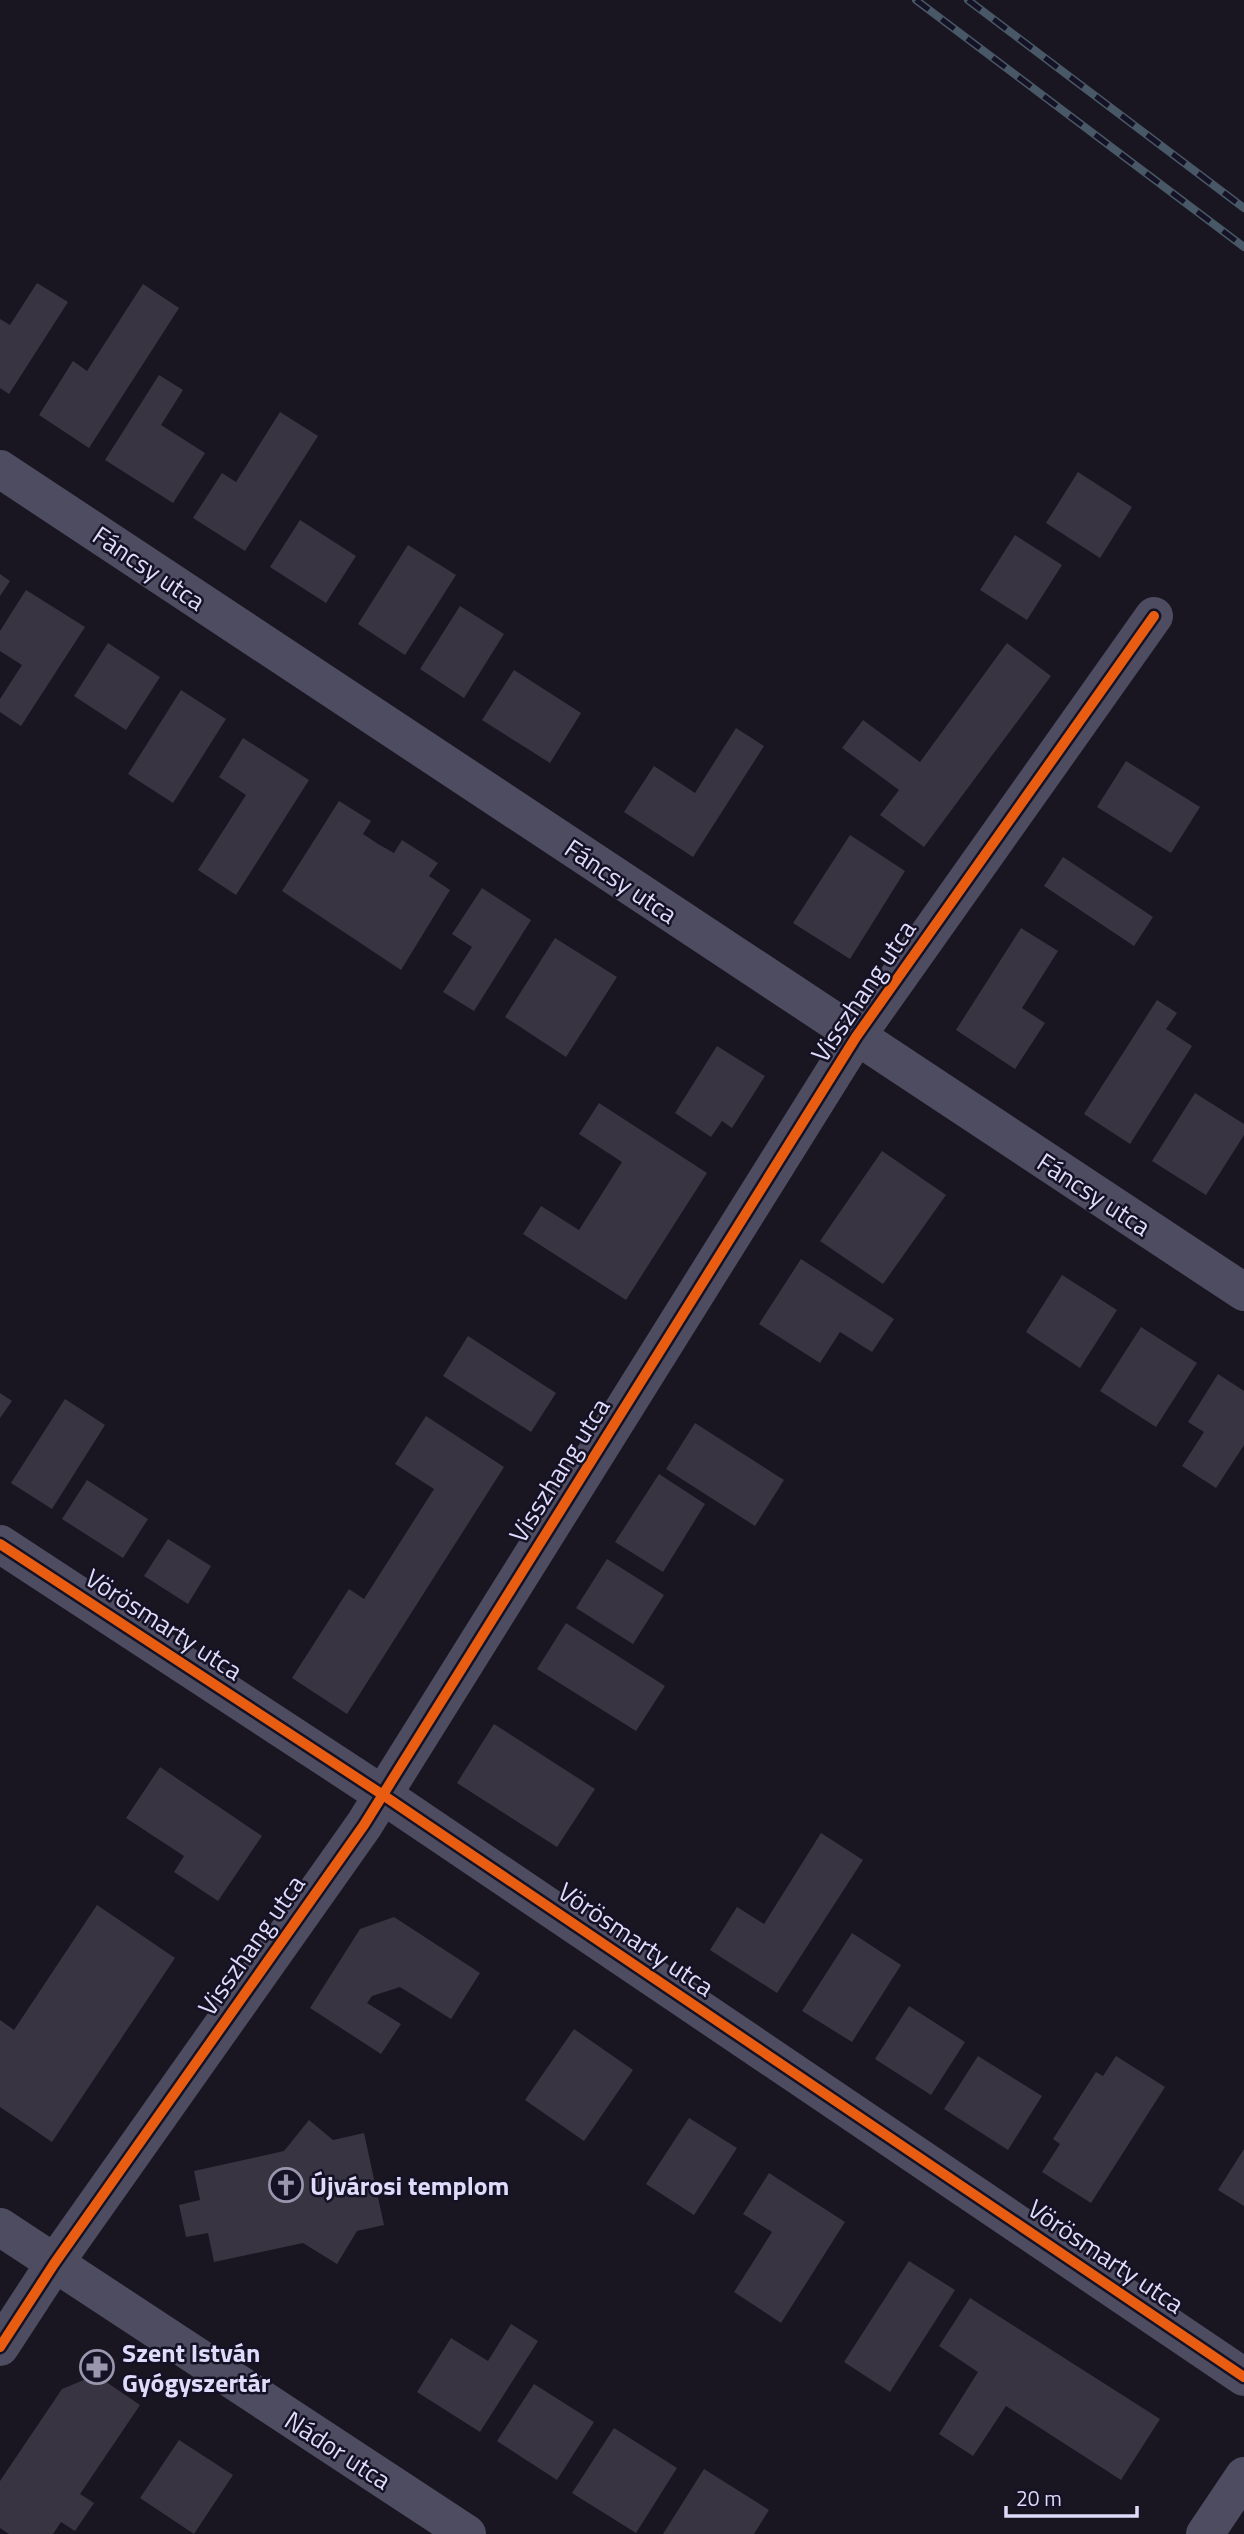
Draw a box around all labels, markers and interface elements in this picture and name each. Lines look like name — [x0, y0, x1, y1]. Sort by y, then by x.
street label: Fáncsy utca — [85, 516, 213, 620]
street label: Fáncsy utca — [557, 829, 685, 933]
street label: Visszhang utca — [801, 912, 925, 1070]
street label: Fáncsy utca — [1029, 1143, 1159, 1245]
street label: Visszhang utca — [499, 1390, 619, 1550]
street label: Vörösmarty utca — [77, 1558, 251, 1690]
street label: Visszhang utca — [188, 1867, 314, 2023]
street label: Vörösmarty utca — [550, 1872, 722, 2006]
church icon: Újvárosi templom — [267, 2166, 305, 2204]
place label: Újvárosi templom — [310, 2166, 509, 2205]
street label: Vörösmarty utca — [1020, 2189, 1192, 2323]
place label: Szent István Gyógyszertár — [122, 2333, 271, 2402]
pharmacy icon: Szent István Gyógyszertár — [78, 2348, 116, 2386]
street label: Nádor utca — [277, 2401, 399, 2499]
scale bar — [1006, 2474, 1137, 2518]
text: 20 m — [1016, 2482, 1062, 2514]

